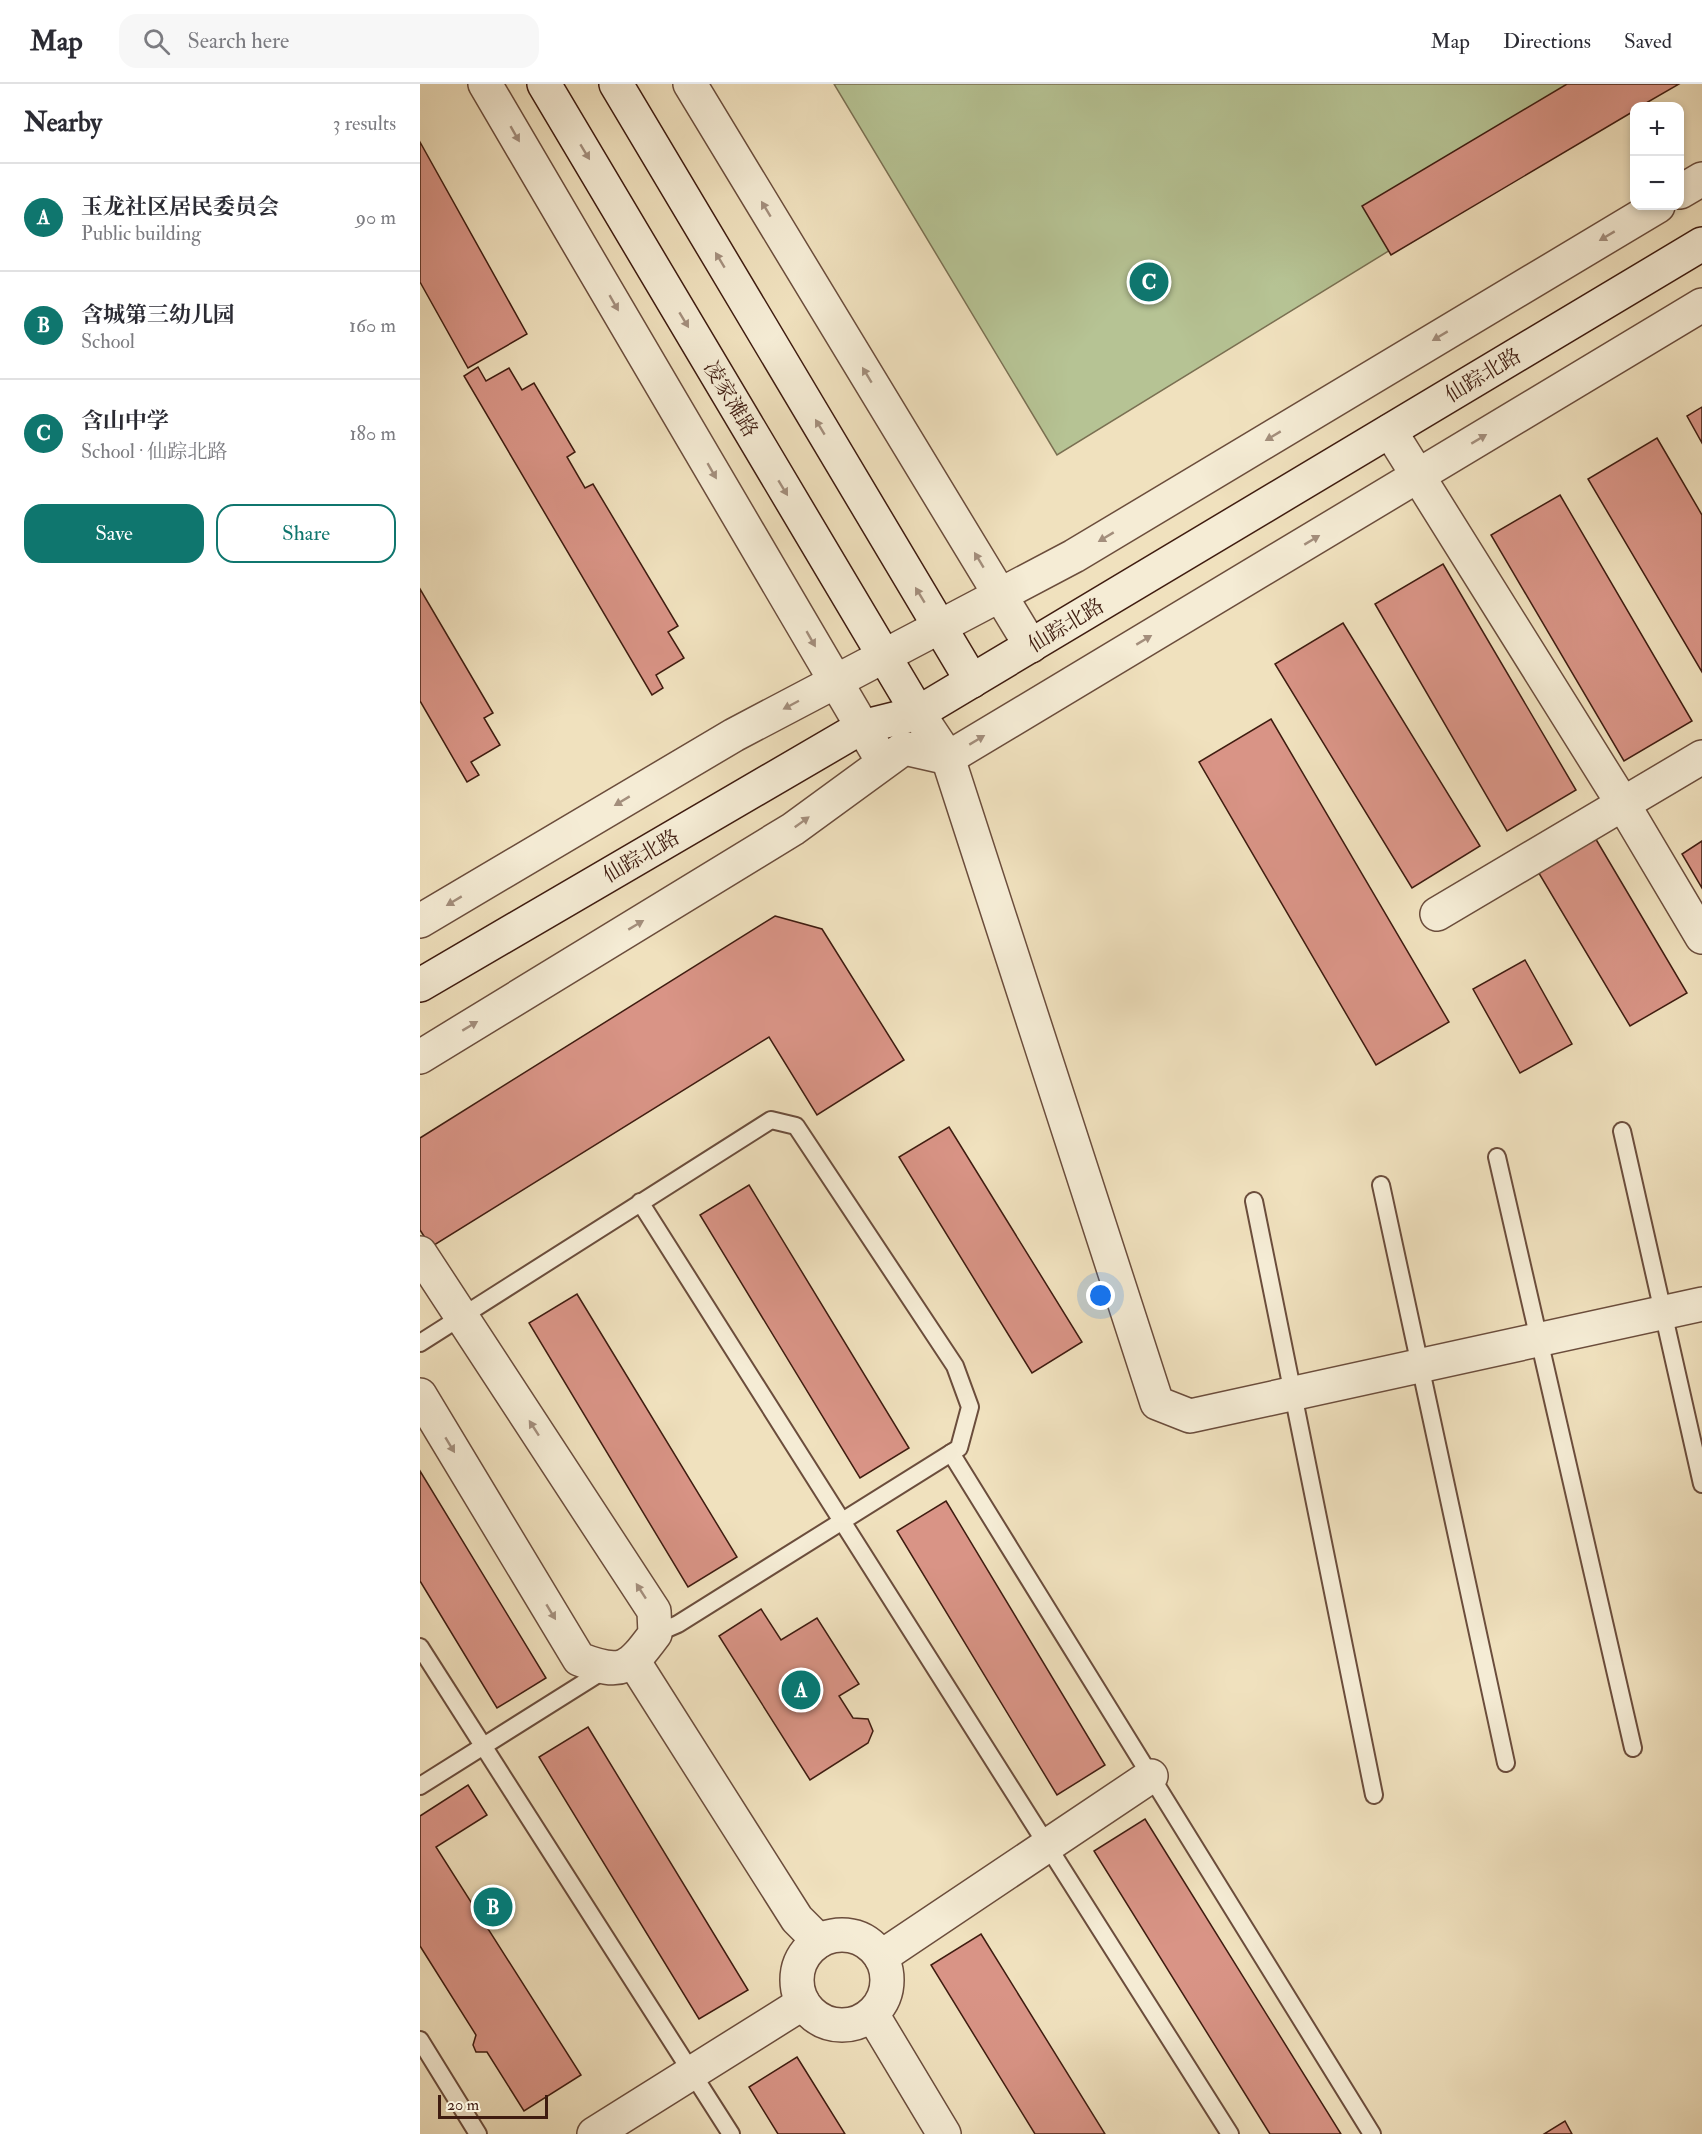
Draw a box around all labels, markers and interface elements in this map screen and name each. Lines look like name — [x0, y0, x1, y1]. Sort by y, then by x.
search box — [119, 14, 539, 68]
text: Map — [30, 24, 83, 59]
icon: search — [140, 25, 173, 58]
text: Search here — [188, 27, 289, 55]
text: Map — [1430, 28, 1470, 55]
text: Directions — [1503, 28, 1591, 55]
text: Saved — [1624, 28, 1672, 55]
map controls — [1630, 102, 1684, 210]
button: + — [1630, 102, 1684, 156]
text: Nearby — [24, 107, 102, 139]
text: 3 results — [333, 111, 396, 136]
one-way arrow — [510, 126, 520, 143]
one-way arrow — [579, 144, 590, 160]
button: − — [1630, 156, 1684, 210]
text: 玉龙社区居民委员会 — [81, 193, 279, 221]
one-way arrow — [760, 201, 771, 217]
text: A — [37, 205, 50, 230]
text: 90 m — [356, 205, 396, 230]
text: Public building — [81, 221, 201, 246]
one-way arrow — [1599, 230, 1615, 241]
one-way arrow — [715, 252, 726, 268]
pin: C — [1130, 260, 1168, 304]
one-way arrow — [608, 295, 619, 311]
text: 含城第三幼儿园 — [81, 301, 235, 329]
one-way arrow — [679, 312, 689, 329]
text: B — [37, 313, 50, 338]
text: 160 m — [349, 313, 396, 338]
text: School — [81, 329, 135, 354]
one-way arrow — [1431, 331, 1448, 341]
street label: 仙踪北路 — [1440, 342, 1526, 409]
street label: 凌家滩路 — [697, 356, 764, 442]
one-way arrow — [861, 367, 872, 383]
text: 含山中学 — [81, 407, 169, 435]
one-way arrow — [815, 419, 826, 435]
text: C — [36, 421, 51, 446]
text: 180 m — [349, 421, 396, 446]
one-way arrow — [1265, 431, 1281, 442]
one-way arrow — [1471, 434, 1487, 445]
text: School · 仙踪北路 — [81, 439, 227, 464]
one-way arrow — [707, 463, 718, 479]
one-way arrow — [778, 480, 789, 496]
button: Save — [24, 504, 204, 563]
button: Share — [216, 504, 396, 563]
one-way arrow — [1098, 531, 1114, 542]
one-way arrow — [1304, 534, 1320, 545]
one-way arrow — [973, 552, 984, 568]
one-way arrow — [915, 586, 925, 603]
street label: 仙踪北路 — [1023, 592, 1109, 659]
one-way arrow — [806, 631, 816, 648]
one-way arrow — [1136, 634, 1152, 645]
one-way arrow — [782, 699, 800, 709]
one-way arrow — [969, 735, 985, 746]
one-way arrow — [614, 796, 630, 807]
one-way arrow — [794, 816, 810, 828]
street label: 仙踪北路 — [598, 824, 684, 889]
one-way arrow — [446, 895, 462, 906]
one-way arrow — [628, 919, 644, 930]
one-way arrow — [462, 1021, 478, 1032]
your location — [1086, 1281, 1115, 1310]
one-way arrow — [528, 1420, 540, 1436]
one-way arrow — [445, 1437, 456, 1453]
one-way arrow — [636, 1583, 647, 1599]
one-way arrow — [545, 1604, 556, 1620]
pin: A — [782, 1668, 820, 1712]
pin: B — [474, 1884, 512, 1930]
scale bar — [438, 2092, 548, 2120]
text: 20 m — [447, 2095, 479, 2115]

